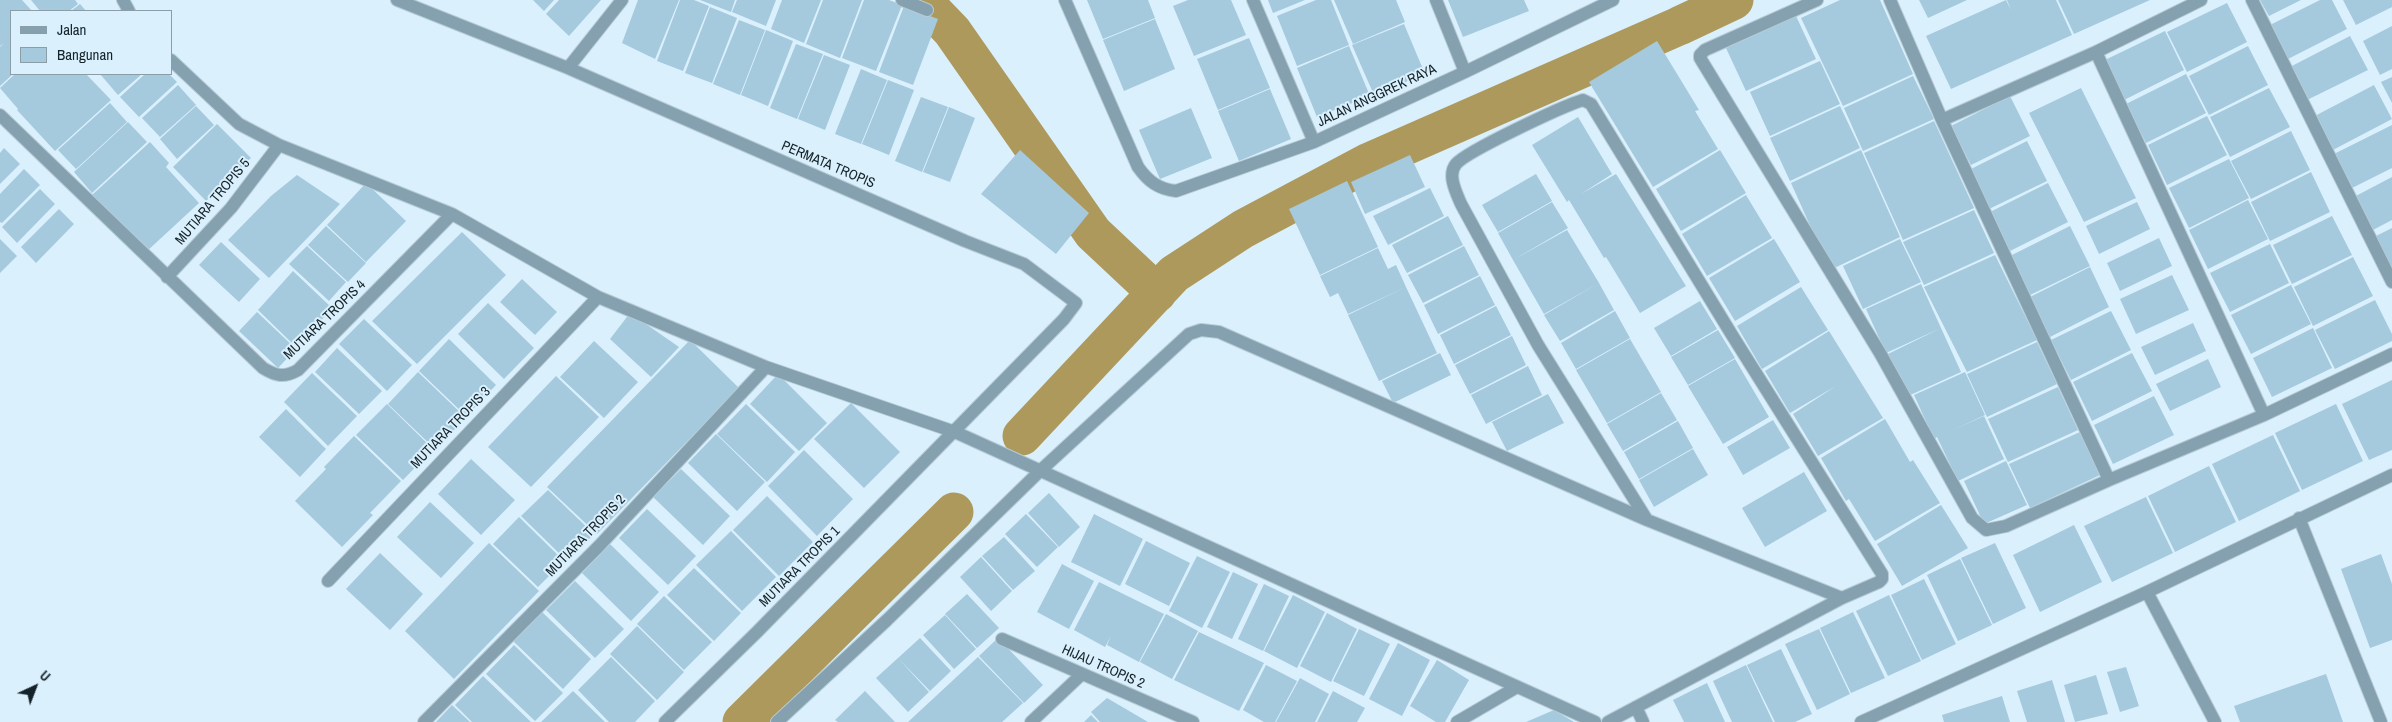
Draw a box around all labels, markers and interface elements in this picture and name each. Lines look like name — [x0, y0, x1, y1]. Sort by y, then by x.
legend — [10, 10, 172, 75]
text: Jalan — [57, 19, 86, 40]
text: Bangunan — [57, 44, 113, 65]
street label: JALAN ANGGREK RAYA — [1315, 61, 1439, 131]
street label: PERMATA TROPIS — [779, 138, 877, 192]
street label: MUTIARA TROPIS 5 — [172, 156, 254, 248]
street label: MUTIARA TROPIS 4 — [281, 277, 369, 363]
street label: MUTIARA TROPIS 3 — [408, 384, 494, 472]
street label: MUTIARA TROPIS 2 — [543, 492, 629, 580]
street label: MUTIARA TROPIS 1 — [756, 523, 844, 611]
street label: HIJAU TROPIS 2 — [1059, 641, 1147, 693]
north arrow — [10, 662, 60, 712]
text: U — [36, 667, 54, 685]

